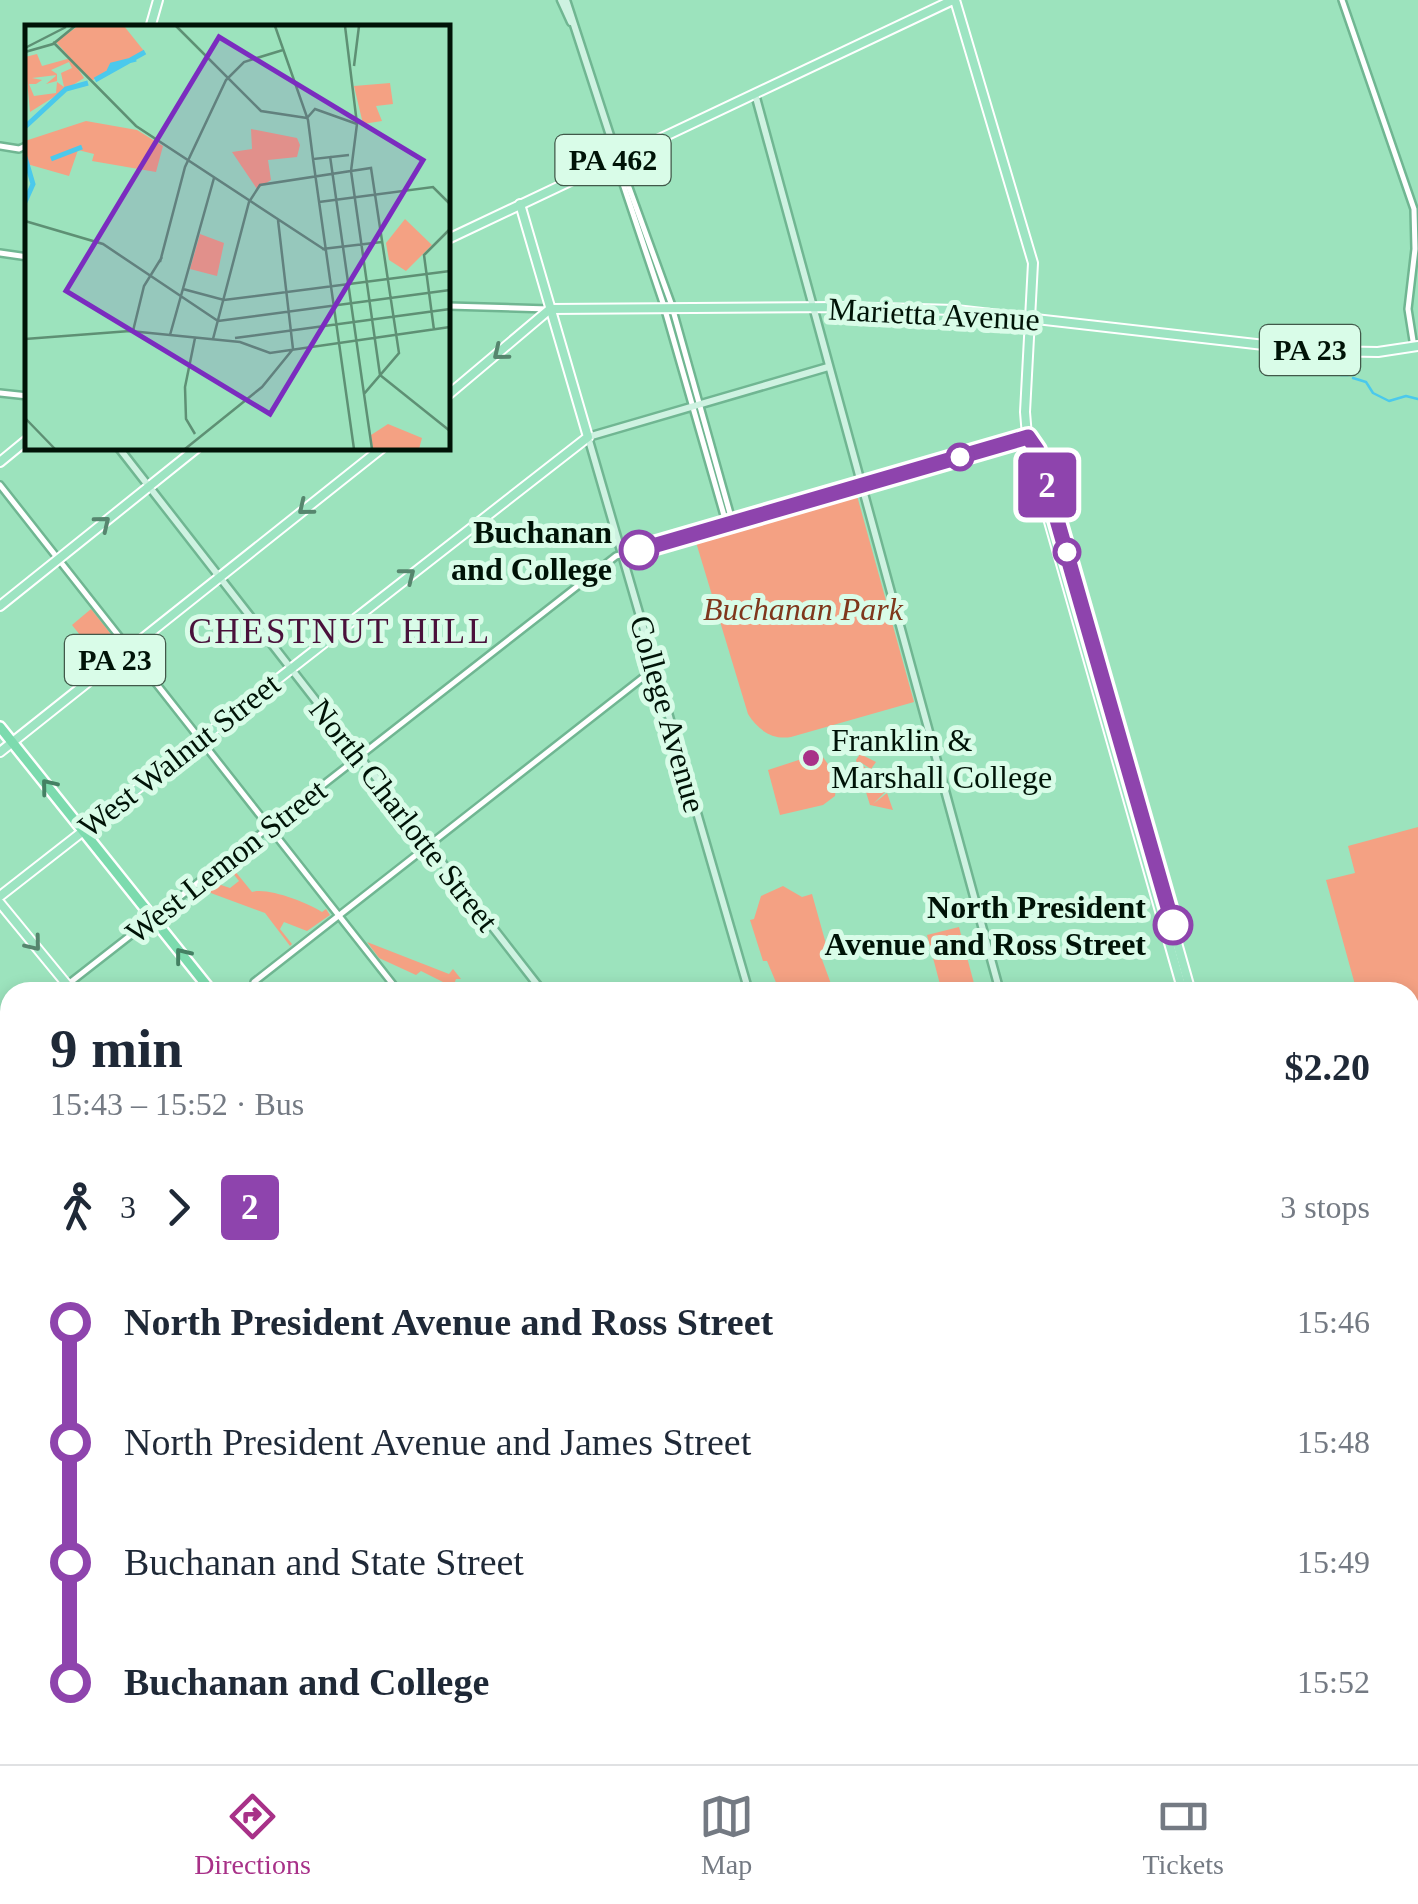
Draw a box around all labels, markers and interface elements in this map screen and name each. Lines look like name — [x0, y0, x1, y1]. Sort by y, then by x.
inset map — [25, 25, 450, 450]
road number: PA 462 — [556, 135, 670, 185]
street label: Marietta Avenue — [827, 290, 1041, 338]
road number: PA 23 — [1260, 325, 1360, 375]
one-way arrow — [493, 341, 511, 359]
unlabelled marker — [947, 444, 973, 470]
line badge: 2 — [1014, 452, 1080, 518]
text: 2 — [1038, 466, 1056, 505]
one-way arrow — [299, 496, 317, 514]
place label: Buchanan and College — [451, 514, 612, 587]
one-way arrow — [92, 517, 110, 535]
marker: Buchanan and College — [620, 531, 658, 569]
unlabelled marker — [1054, 539, 1080, 565]
one-way arrow — [397, 570, 415, 587]
park label: Buchanan Park — [703, 591, 904, 627]
district label: CHESTNUT HILL — [188, 612, 492, 651]
street label: College Avenue — [623, 612, 713, 816]
road number: PA 23 — [65, 635, 165, 685]
street label: West Walnut Street — [71, 665, 287, 845]
street label: North Charlotte Street — [302, 692, 506, 938]
place label: Franklin & Marshall College — [831, 722, 1052, 795]
marker: Franklin & Marshall College — [800, 747, 822, 769]
street label: West Lemon Street — [119, 771, 333, 950]
one-way arrow — [42, 779, 60, 797]
place label: North President Avenue and Ross Street — [825, 889, 1146, 962]
marker: North President Avenue and Ross Street — [1154, 906, 1192, 944]
one-way arrow — [22, 933, 40, 951]
one-way arrow — [176, 949, 194, 967]
text: 9 min — [50, 1018, 183, 1079]
text: $2.20 — [1285, 1046, 1370, 1088]
text: 15:43 – 15:52 · Bus — [50, 1086, 304, 1122]
icon: walk — [50, 1180, 105, 1235]
icon: forward — [151, 1180, 206, 1235]
text: 2 — [241, 1188, 259, 1227]
text: 3 — [120, 1189, 136, 1225]
text: 3 stops — [1280, 1189, 1370, 1225]
text: North President Avenue and Ross Street — [124, 1301, 773, 1343]
text: 15:46 — [1297, 1304, 1370, 1340]
text: North President Avenue and James Street — [124, 1421, 751, 1463]
text: 15:48 — [1297, 1424, 1370, 1460]
text: Buchanan and State Street — [124, 1541, 524, 1583]
text: 15:49 — [1297, 1544, 1370, 1580]
text: Buchanan and College — [124, 1661, 489, 1703]
text: 15:52 — [1297, 1664, 1370, 1700]
tab: Directions — [194, 1789, 311, 1881]
tab: Map — [699, 1789, 754, 1881]
tab: Tickets — [1142, 1789, 1224, 1881]

